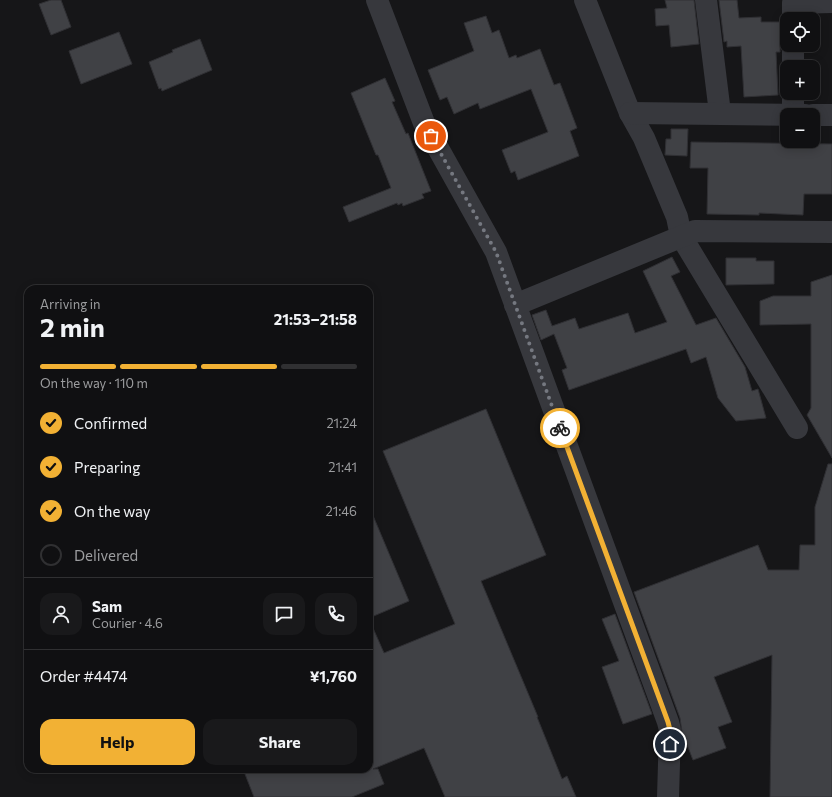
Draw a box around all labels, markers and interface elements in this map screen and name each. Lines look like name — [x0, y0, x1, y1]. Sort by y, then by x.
map controls — [780, 12, 820, 148]
button: locate — [780, 12, 820, 52]
button: + — [780, 60, 820, 100]
button: − — [780, 108, 820, 148]
pin — [414, 119, 448, 153]
icon: bag — [420, 125, 442, 147]
text: Arriving in — [40, 296, 100, 312]
text: 21:53–21:58 — [274, 310, 357, 328]
text: 2 min — [40, 311, 105, 342]
text: On the way · 110 m — [40, 375, 148, 391]
courier — [540, 408, 580, 448]
icon: check — [40, 412, 62, 434]
text: Confirmed — [74, 414, 147, 432]
text: 21:24 — [326, 415, 357, 431]
icon: bike — [549, 417, 571, 439]
icon: check — [40, 456, 62, 478]
text: Preparing — [74, 458, 140, 476]
text: 21:41 — [328, 459, 357, 475]
icon: check — [40, 500, 62, 522]
text: On the way — [74, 502, 151, 520]
text: 21:46 — [325, 503, 357, 519]
text: Delivered — [74, 546, 138, 564]
button: person — [40, 593, 82, 635]
button: chat — [263, 593, 305, 635]
button: phone — [315, 593, 357, 635]
text: Sam — [92, 597, 122, 615]
text: Courier · 4.6 — [92, 615, 163, 631]
text: Order #4474 — [40, 667, 127, 685]
text: ¥1,760 — [310, 667, 357, 685]
button: Help — [40, 719, 195, 765]
button: Share — [203, 719, 357, 765]
pin — [653, 727, 687, 761]
icon: home — [659, 733, 681, 755]

